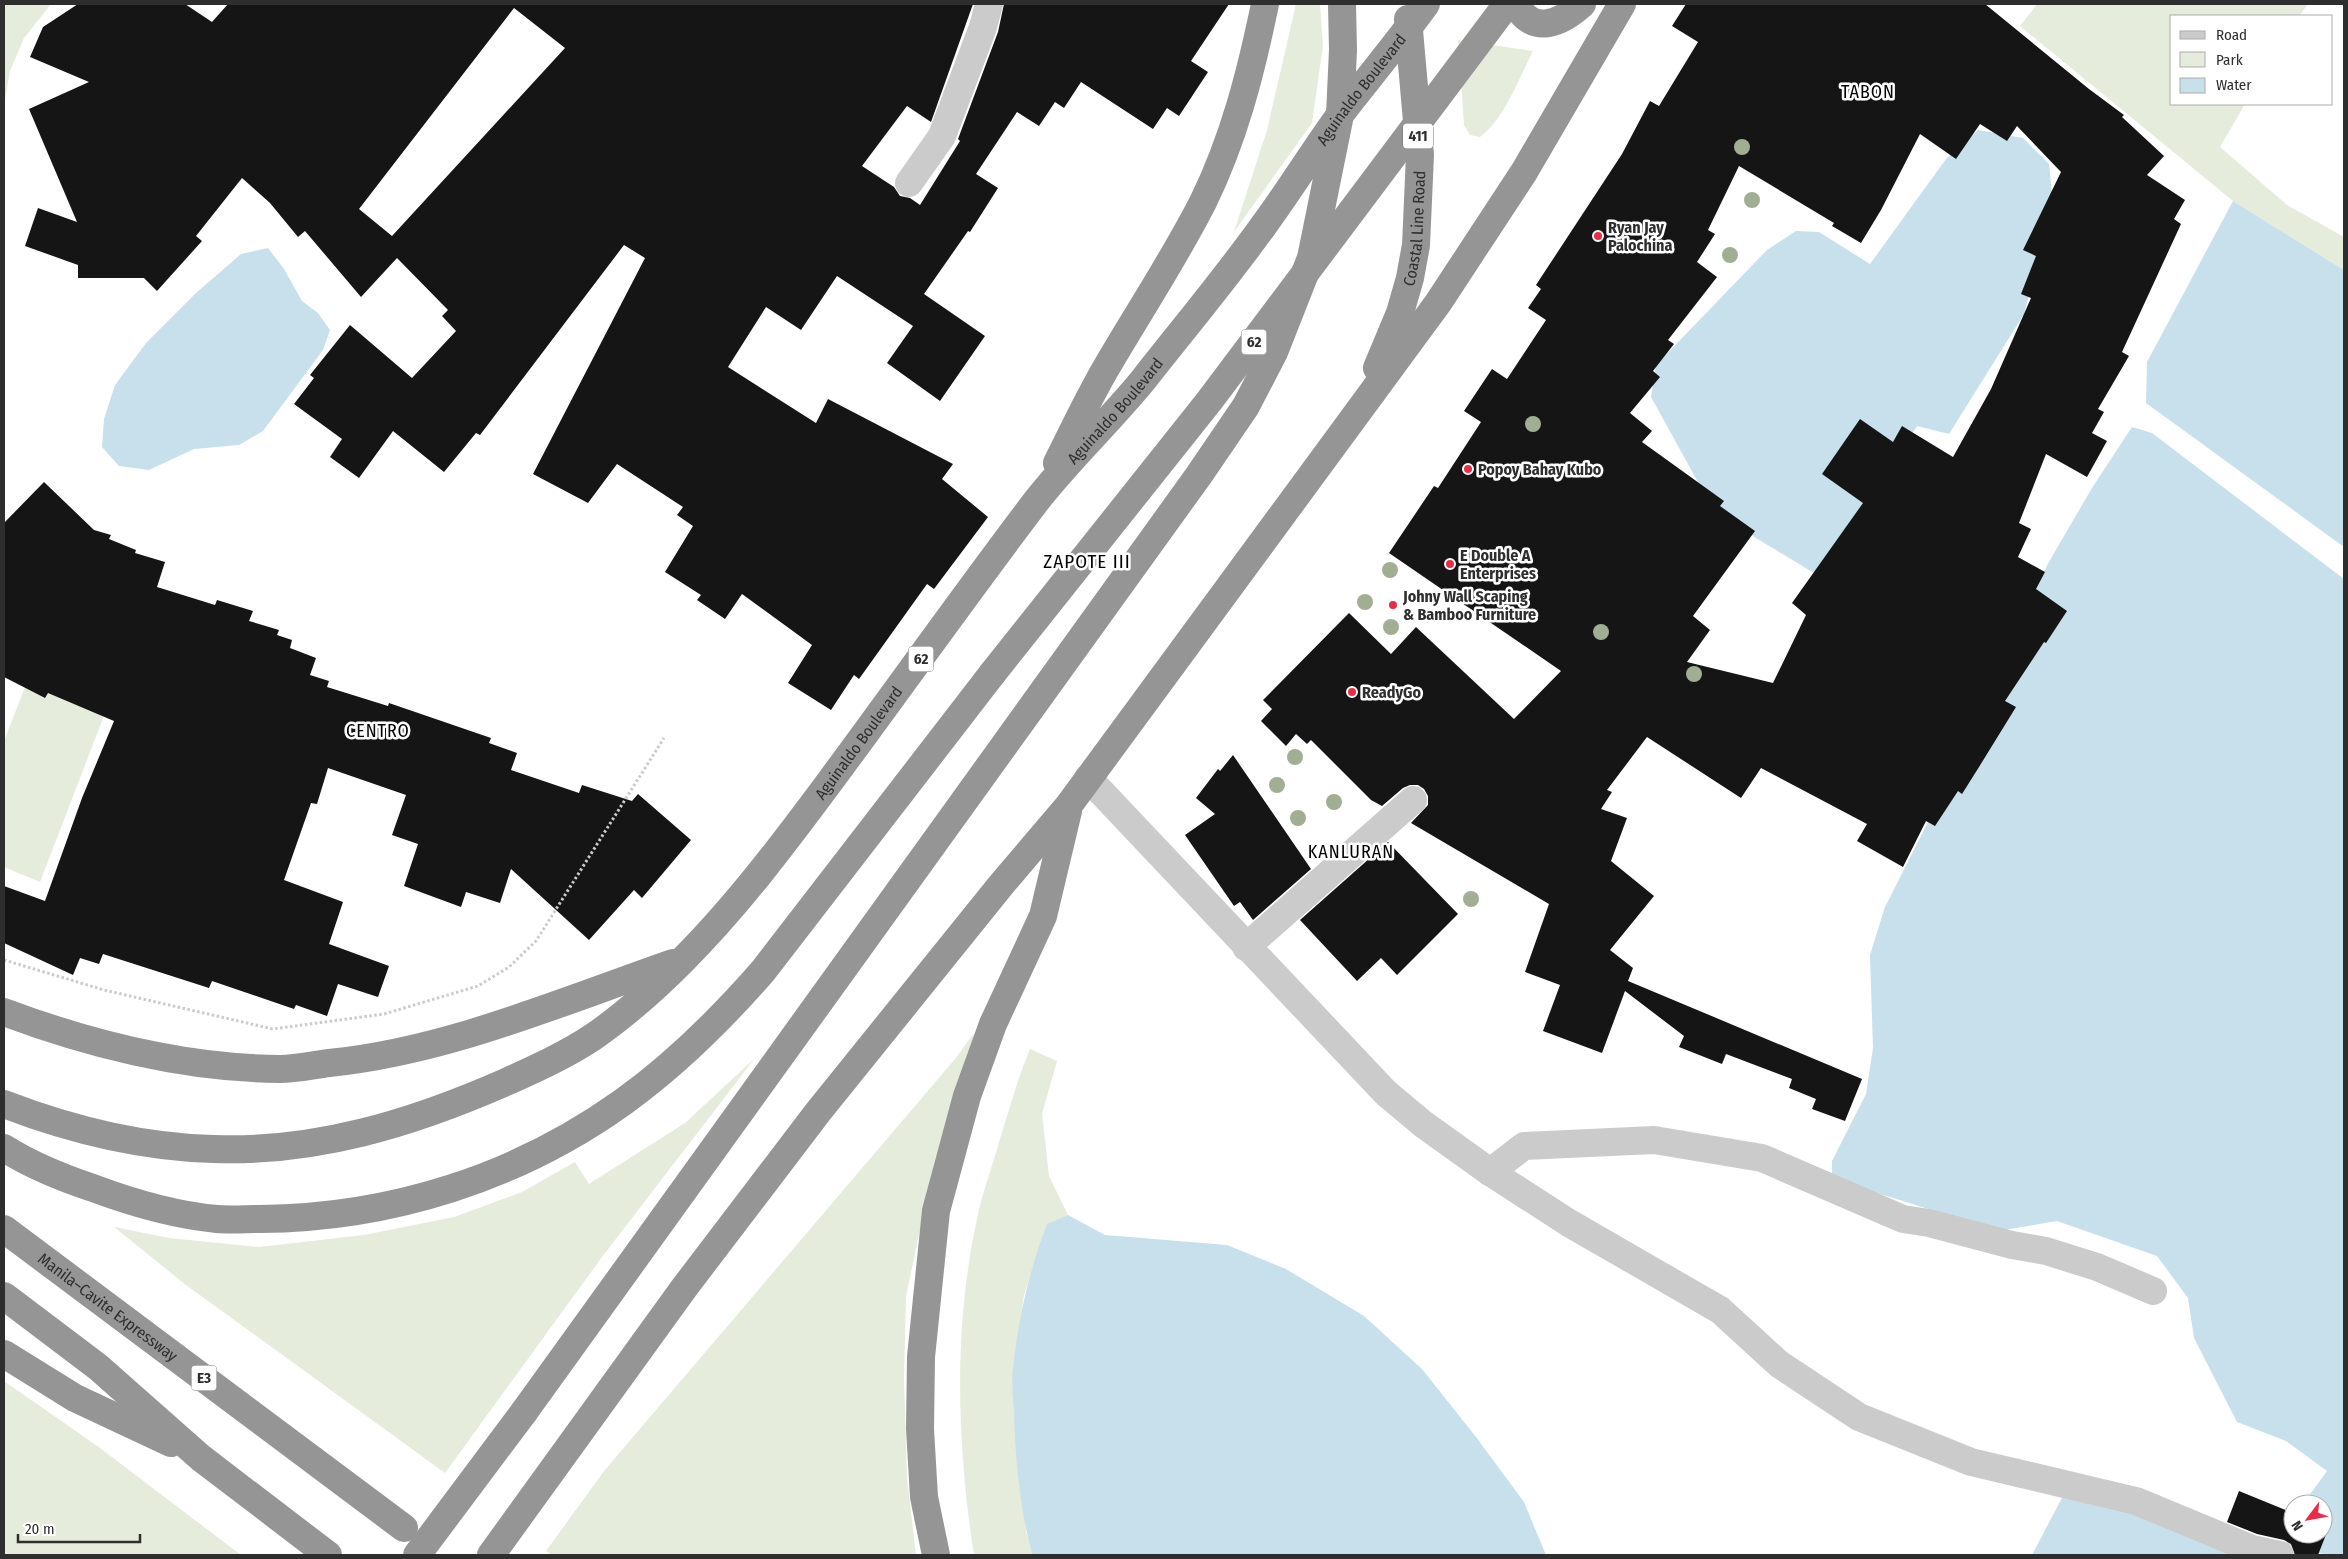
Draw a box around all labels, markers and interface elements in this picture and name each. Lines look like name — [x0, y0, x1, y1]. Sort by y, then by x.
legend — [2170, 15, 2333, 105]
text: Road — [2216, 26, 2247, 44]
street label: Aguinaldo Boulevard — [1312, 30, 1410, 149]
text: Park — [2216, 51, 2243, 69]
text: Water — [2216, 76, 2252, 94]
district label: TABON — [1841, 81, 1895, 103]
road number: 411 — [1403, 124, 1433, 148]
street label: Coastal Line Road — [1399, 170, 1429, 288]
place label: Ryan Jay Palochina — [1608, 218, 1672, 255]
marker: Ryan Jay Palochina — [1592, 230, 1604, 242]
road number: 62 — [1242, 330, 1266, 354]
street label: Aguinaldo Boulevard — [1063, 354, 1167, 468]
place label: Popoy Bahay Kubo — [1478, 460, 1602, 479]
marker: Popoy Bahay Kubo — [1462, 463, 1474, 475]
place label: E Double A Enterprises — [1460, 546, 1536, 583]
district label: ZAPOTE III — [1043, 550, 1131, 573]
marker: E Double A Enterprises — [1444, 558, 1456, 570]
place label: Johny Wall Scaping & Bamboo Furniture — [1402, 587, 1536, 624]
marker: Johny Wall Scaping & Bamboo Furniture — [1387, 599, 1399, 611]
road number: 62 — [908, 646, 934, 672]
street label: Aguinaldo Boulevard — [811, 683, 906, 803]
place label: ReadyGo — [1362, 683, 1421, 702]
marker: ReadyGo — [1346, 686, 1358, 698]
district label: CENTRO — [346, 720, 410, 742]
district label: KANLURAN — [1308, 841, 1394, 863]
street label: Manila–Cavite Expressway — [35, 1249, 182, 1366]
road number: E3 — [192, 1366, 216, 1390]
north arrow — [2283, 1494, 2333, 1544]
scale bar — [18, 1512, 140, 1544]
text: N — [2288, 1518, 2307, 1534]
text: 20 m — [25, 1520, 55, 1538]

